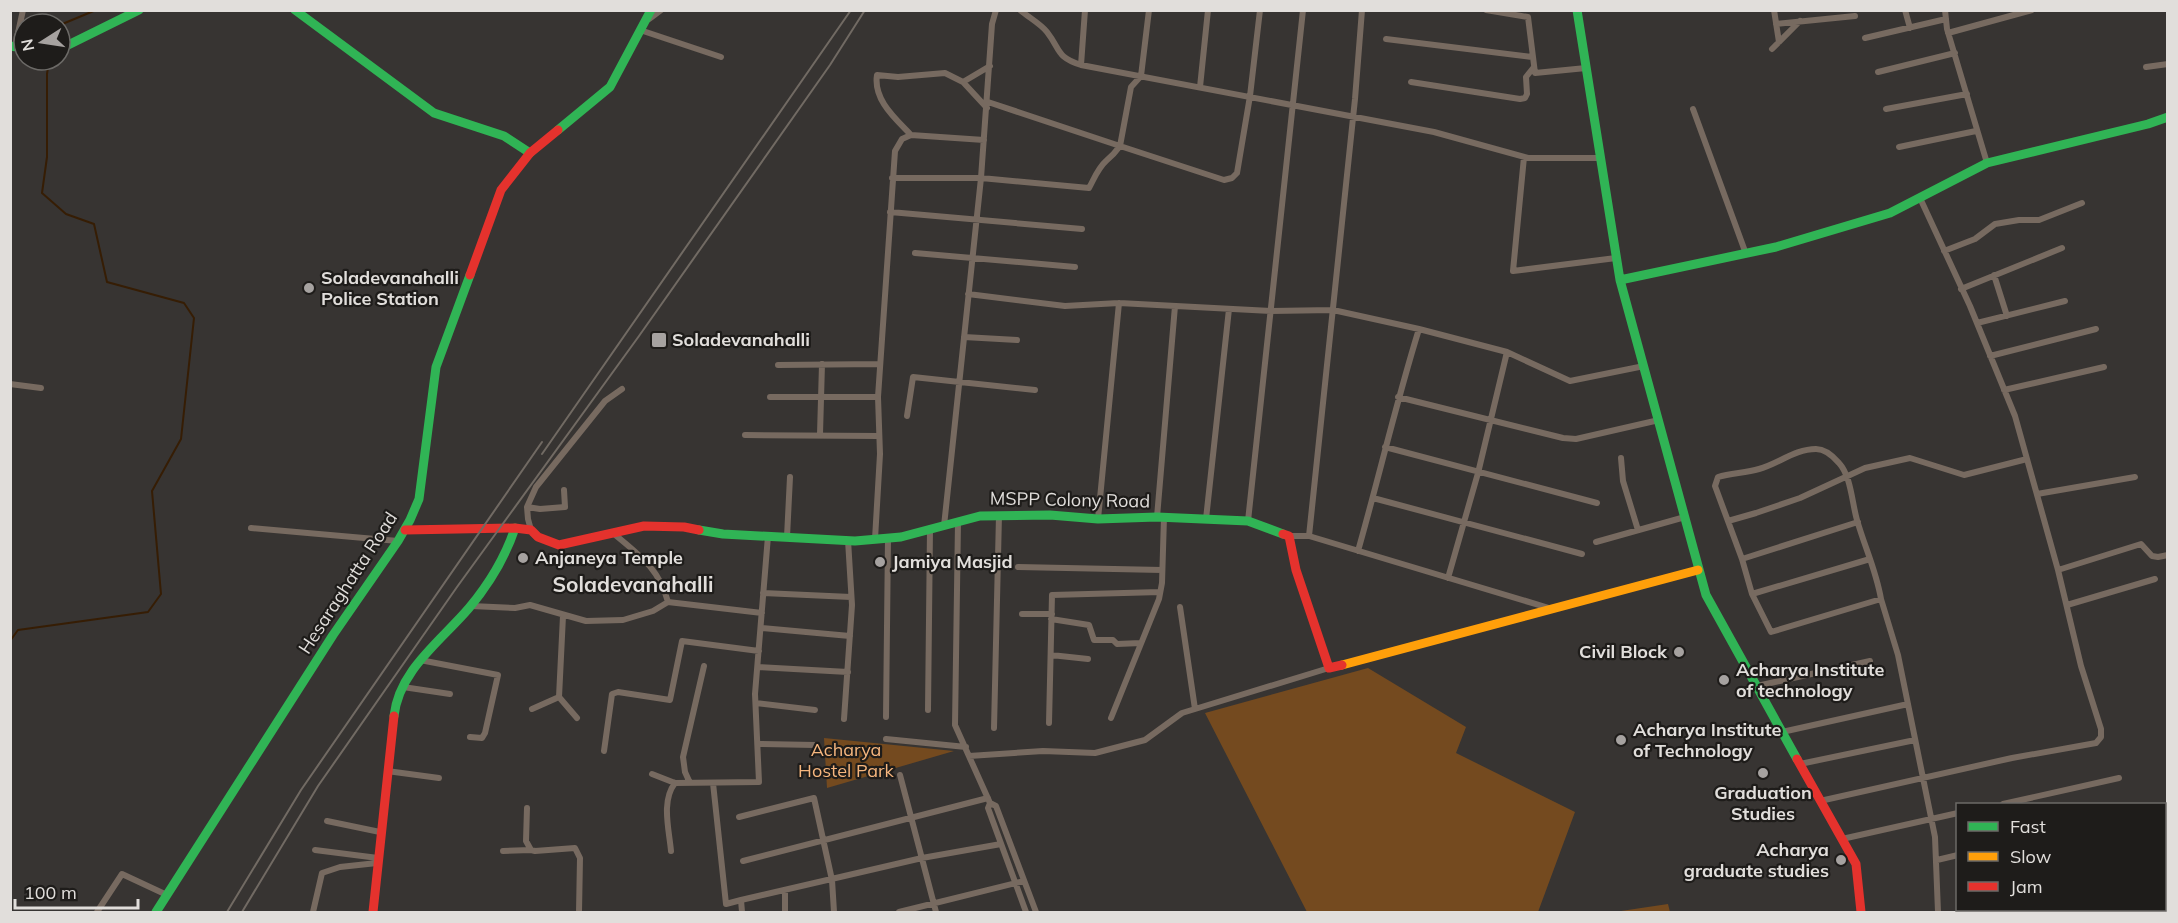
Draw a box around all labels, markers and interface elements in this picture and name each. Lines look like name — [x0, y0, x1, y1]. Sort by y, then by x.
north arrow — [12, 12, 72, 72]
text: N — [16, 37, 38, 53]
place label: Soladevanahalli Police Station — [321, 266, 459, 310]
marker: Soladevanahalli Police Station — [302, 281, 316, 295]
place label: Soladevanahalli — [672, 328, 810, 351]
marker: Soladevanahalli — [650, 331, 668, 349]
street label: MSPP Colony Road — [990, 487, 1150, 512]
street label: Hesaraghatta Road — [293, 507, 402, 658]
place label: Anjaneya Temple — [535, 546, 683, 569]
place label: Jamiya Masjid — [892, 550, 1013, 573]
marker: Anjaneya Temple — [516, 551, 530, 565]
marker: Jamiya Masjid — [873, 555, 887, 569]
district label: Soladevanahalli — [553, 571, 713, 597]
place label: Civil Block — [1579, 640, 1668, 663]
marker: Civil Block — [1672, 645, 1686, 659]
place label: Acharya Institute of technology — [1736, 658, 1884, 702]
marker: Acharya Institute of technology — [1717, 673, 1731, 687]
place label: Acharya Institute of Technology — [1633, 718, 1781, 762]
marker: Acharya Institute of Technology — [1614, 733, 1628, 747]
park label: Acharya Hostel Park — [798, 738, 895, 782]
marker: Graduation Studies — [1756, 766, 1770, 780]
place label: Graduation Studies — [1714, 781, 1812, 825]
legend — [1956, 803, 2166, 911]
text: Fast — [2010, 815, 2046, 838]
place label: Acharya graduate studies — [1684, 838, 1829, 882]
text: Slow — [2010, 845, 2052, 868]
marker: Acharya graduate studies — [1834, 853, 1848, 867]
scale bar — [15, 872, 138, 910]
text: Jam — [2010, 875, 2043, 898]
text: 100 m — [24, 881, 77, 904]

